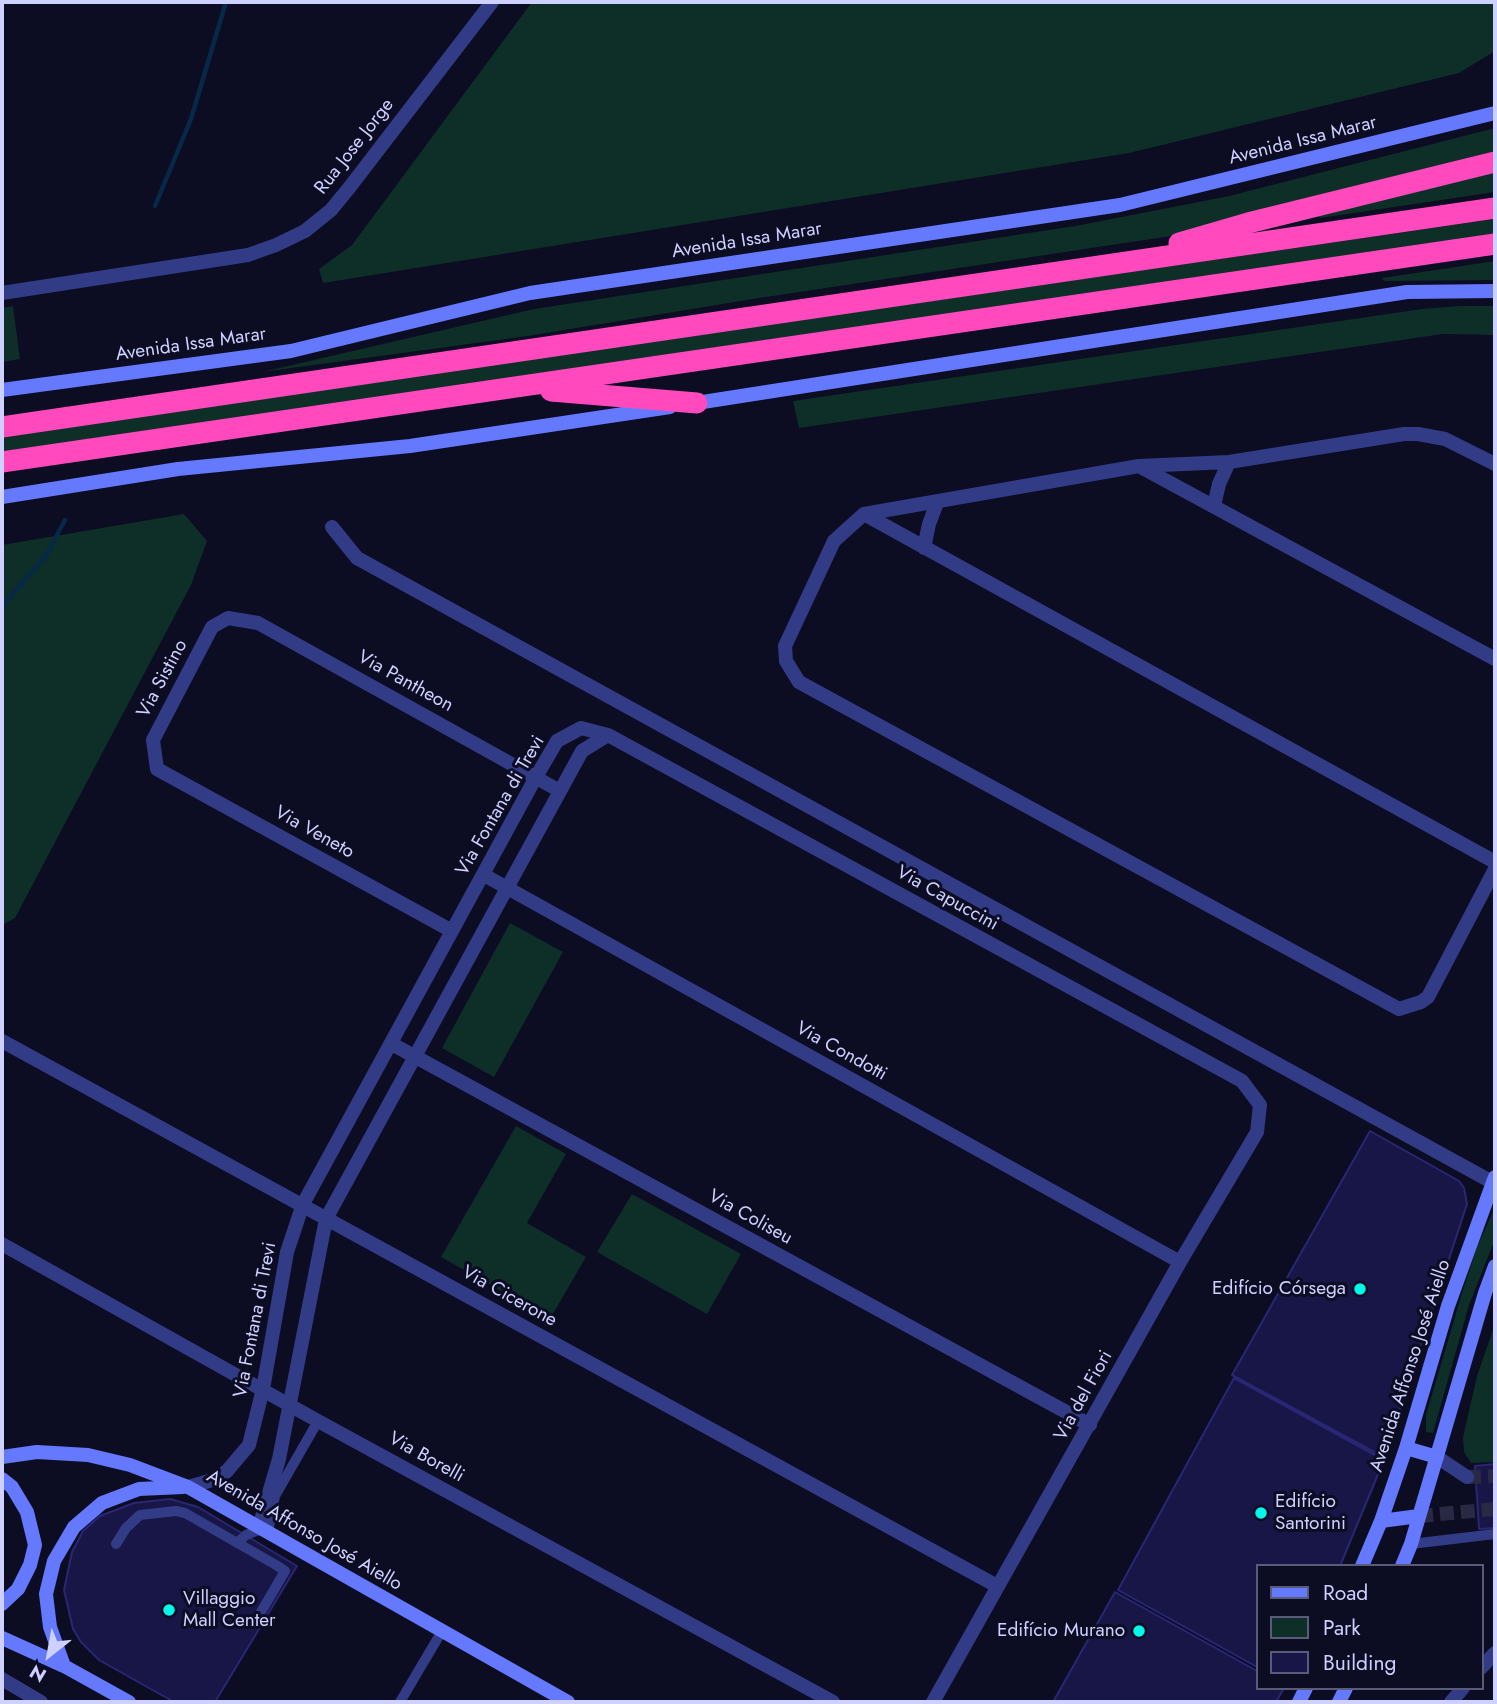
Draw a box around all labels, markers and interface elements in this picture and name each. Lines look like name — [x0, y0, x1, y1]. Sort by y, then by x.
street label: Rua Jose Jorge — [311, 95, 399, 199]
street label: Avenida Issa Marar — [1227, 112, 1379, 170]
street label: Avenida Issa Marar — [670, 218, 824, 264]
street label: Avenida Issa Marar — [114, 323, 268, 367]
street label: Via Sistino — [133, 636, 193, 722]
street label: Via Pantheon — [353, 646, 457, 718]
street label: Via Fontana di Trevi — [452, 732, 550, 880]
street label: Via Veneto — [270, 802, 358, 864]
street label: Via Capuccini — [892, 862, 1002, 936]
street label: Via Condotti — [791, 1018, 891, 1086]
street label: Via Coliseu — [704, 1186, 796, 1250]
street label: Via Fontana di Trevi — [230, 1240, 282, 1400]
street label: Avenida Affonso José Aiello — [1366, 1257, 1456, 1475]
street label: Via Cicerone — [457, 1261, 561, 1333]
place label: Edifício Córsega — [1212, 1278, 1346, 1300]
marker: Edifício Córsega — [1352, 1281, 1368, 1297]
street label: Via del Fiori — [1050, 1347, 1118, 1445]
street label: Via Borelli — [384, 1428, 468, 1488]
street label: Avenida Affonso José Aiello — [202, 1466, 406, 1596]
place label: Edifício Santorini — [1275, 1491, 1346, 1535]
marker: Edifício Santorini — [1253, 1505, 1269, 1521]
legend — [1256, 1564, 1483, 1690]
text: Road — [1323, 1578, 1368, 1608]
place label: Villaggio Mall Center — [183, 1588, 276, 1632]
marker: Villaggio Mall Center — [161, 1602, 177, 1618]
text: Park — [1323, 1613, 1360, 1643]
north arrow — [14, 1620, 84, 1690]
place label: Edifício Murano — [997, 1620, 1125, 1642]
marker: Edifício Murano — [1131, 1623, 1147, 1639]
text: Building — [1323, 1648, 1396, 1678]
text: N — [25, 1658, 51, 1689]

